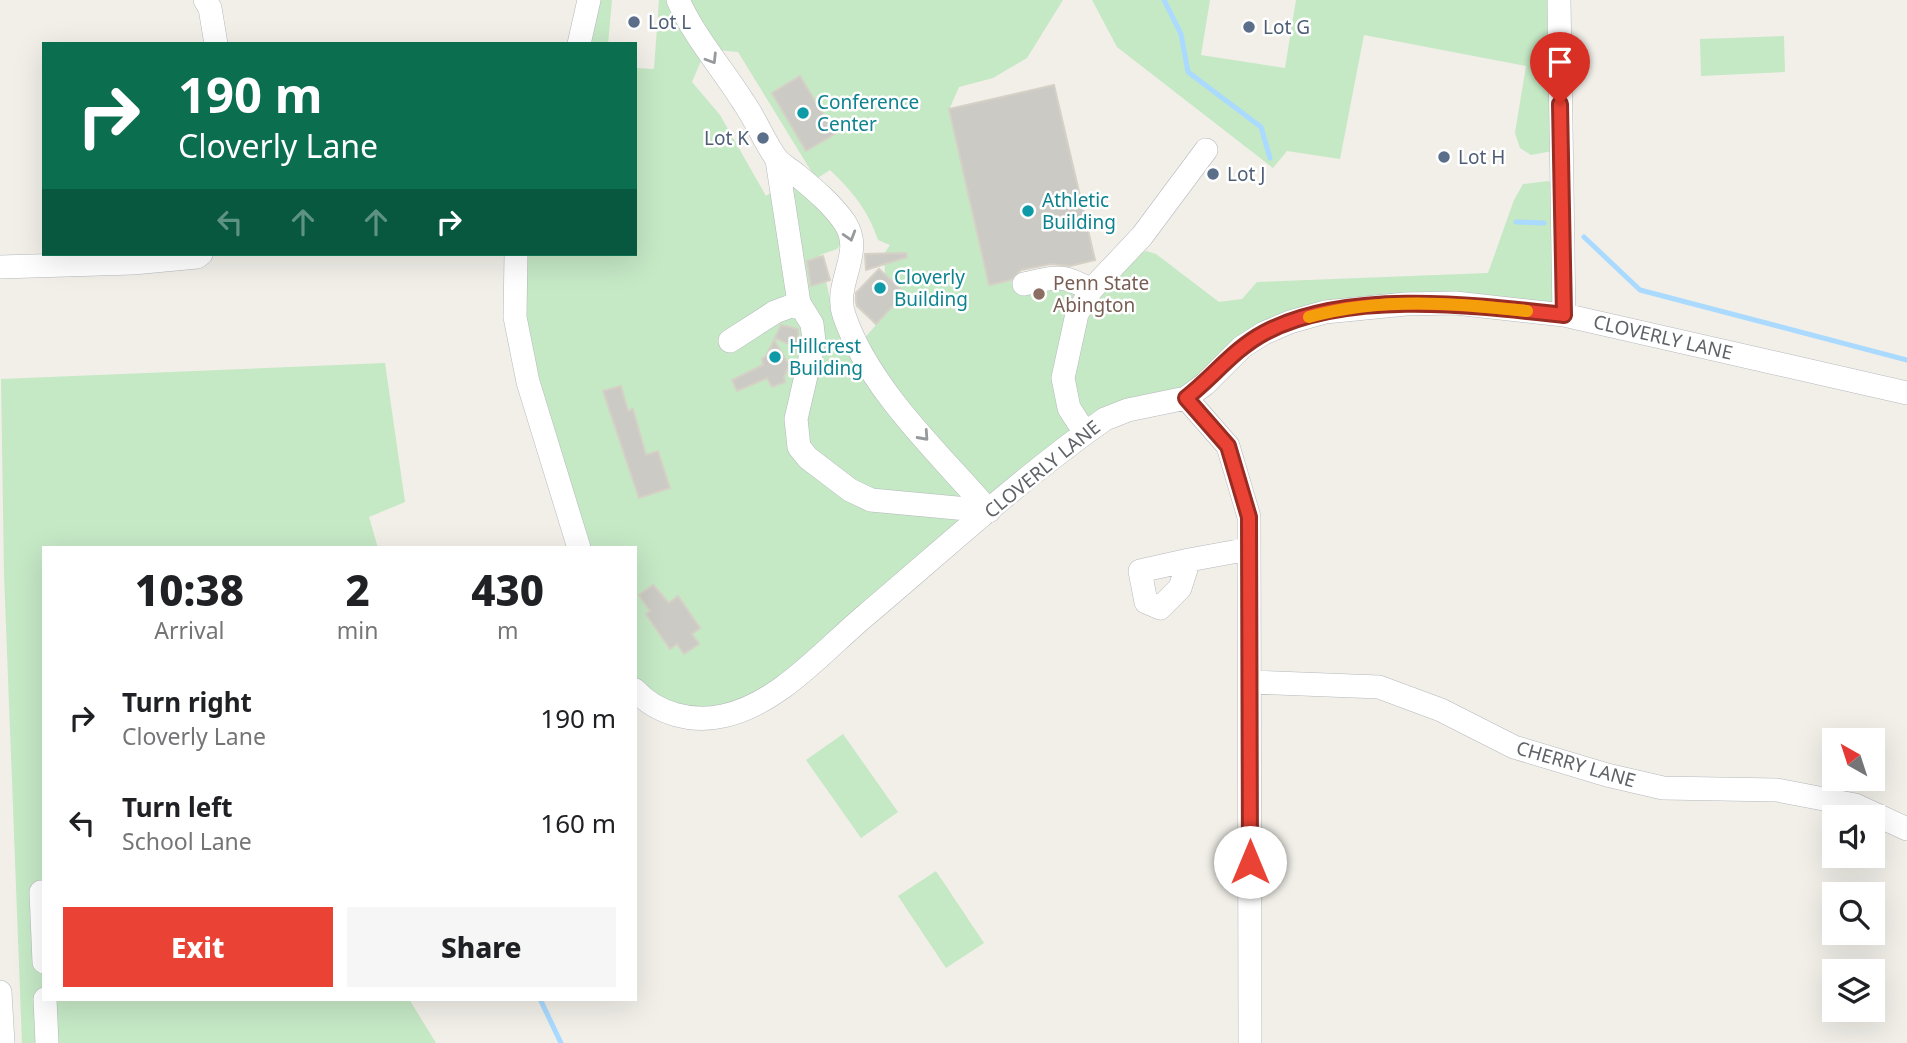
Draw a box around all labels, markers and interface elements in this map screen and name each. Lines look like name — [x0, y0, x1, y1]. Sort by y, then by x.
place label: Lot L — [648, 9, 691, 35]
marker: Lot L — [626, 14, 642, 30]
place label: Lot G — [1263, 14, 1310, 40]
marker: Lot G — [1241, 19, 1257, 35]
pin — [1530, 32, 1590, 104]
icon: arrive — [1541, 43, 1579, 81]
one-way arrow — [704, 51, 717, 64]
text: 190 m — [178, 61, 323, 127]
icon: right — [63, 70, 154, 161]
place label: Conference Center — [817, 89, 919, 137]
marker: Conference Center — [795, 105, 811, 121]
text: Cloverly Lane — [178, 124, 378, 167]
place label: Lot K — [704, 125, 749, 151]
marker: Lot K — [755, 130, 771, 146]
place label: Lot H — [1458, 144, 1505, 170]
marker: Lot H — [1436, 149, 1452, 165]
place label: Lot J — [1227, 161, 1265, 187]
marker: Lot J — [1205, 166, 1221, 182]
place label: Athletic Building — [1042, 187, 1116, 235]
icon: left — [211, 203, 249, 241]
icon: ahead — [284, 203, 322, 241]
icon: ahead — [357, 203, 395, 241]
icon: right — [430, 203, 468, 241]
marker: Athletic Building — [1020, 203, 1036, 219]
one-way arrow — [841, 230, 856, 242]
place label: Cloverly Building — [894, 264, 968, 312]
place label: Penn State Abington — [1053, 270, 1149, 318]
marker: Cloverly Building — [872, 280, 888, 296]
marker: Penn State Abington — [1031, 286, 1047, 302]
street label: CLOVERLY LANE — [1591, 308, 1735, 366]
place label: Hillcrest Building — [789, 333, 863, 381]
marker: Hillcrest Building — [767, 349, 783, 365]
street label: CLOVERLY LANE — [979, 414, 1105, 524]
one-way arrow — [916, 427, 928, 440]
text: 10:38 — [135, 561, 244, 618]
text: 2 — [345, 561, 370, 618]
text: 430 — [471, 561, 544, 618]
text: Arrival — [154, 614, 224, 646]
text: min — [337, 614, 378, 646]
text: m — [497, 614, 518, 646]
text: Turn right — [122, 684, 252, 720]
icon: right — [63, 699, 101, 737]
text: 190 m — [540, 700, 616, 736]
text: Cloverly Lane — [122, 720, 266, 752]
north arrow — [1822, 728, 1885, 791]
map controls — [1822, 728, 1885, 1022]
street label: CHERRY LANE — [1513, 735, 1639, 793]
text: Turn left — [122, 789, 233, 825]
icon: left — [63, 804, 101, 842]
text: 160 m — [540, 805, 616, 841]
button: sound — [1822, 805, 1885, 868]
text: School Lane — [122, 825, 252, 857]
position arrow — [1213, 825, 1287, 899]
button: search — [1822, 882, 1885, 945]
button: Exit — [63, 907, 333, 987]
button: Share — [347, 907, 616, 987]
button: layers — [1822, 959, 1885, 1022]

